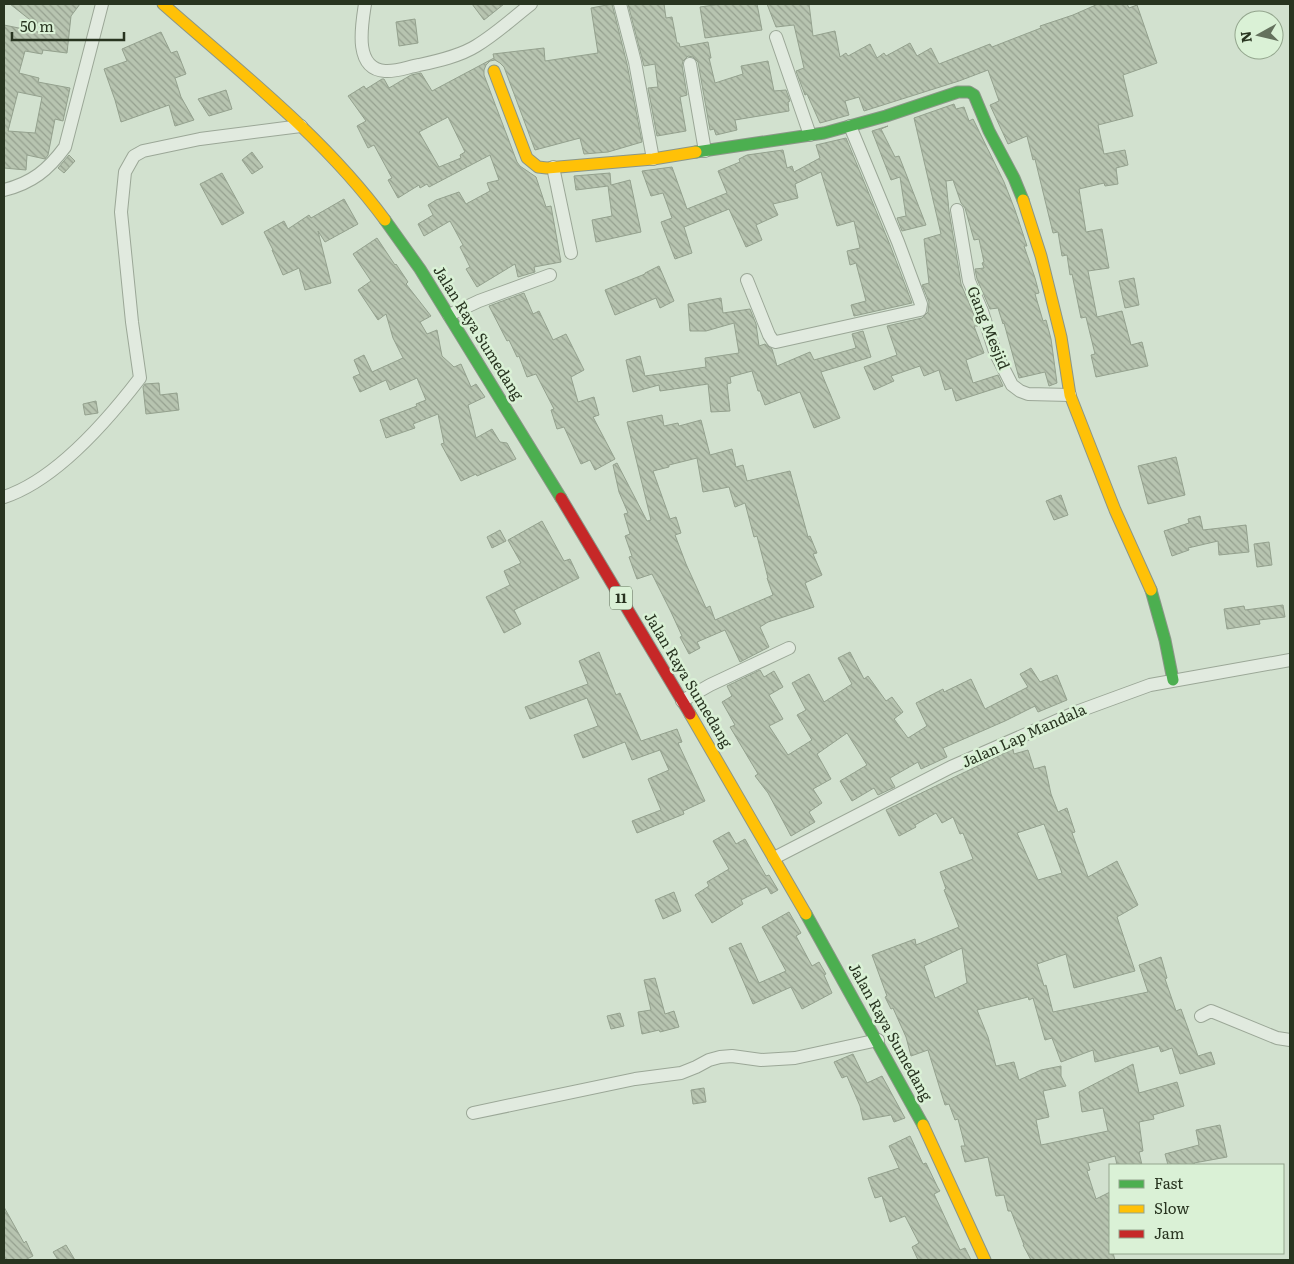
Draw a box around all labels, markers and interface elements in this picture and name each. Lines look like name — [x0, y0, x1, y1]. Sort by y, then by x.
scale bar — [12, 10, 125, 42]
north arrow — [1234, 10, 1284, 60]
text: 50 m — [20, 14, 54, 37]
text: N — [1234, 29, 1256, 44]
street label: Jalan Raya Sumedang — [428, 260, 530, 405]
street label: Gang Mesjid — [962, 282, 1017, 373]
road number: 11 — [610, 586, 632, 610]
street label: Jalan Raya Sumedang — [639, 607, 739, 752]
street label: Jalan Lap Mandala — [957, 696, 1090, 772]
street label: Jalan Raya Sumedang — [844, 958, 939, 1105]
legend — [1109, 1164, 1284, 1254]
text: Fast — [1154, 1171, 1183, 1194]
text: Slow — [1154, 1196, 1189, 1219]
text: Jam — [1154, 1221, 1185, 1244]

